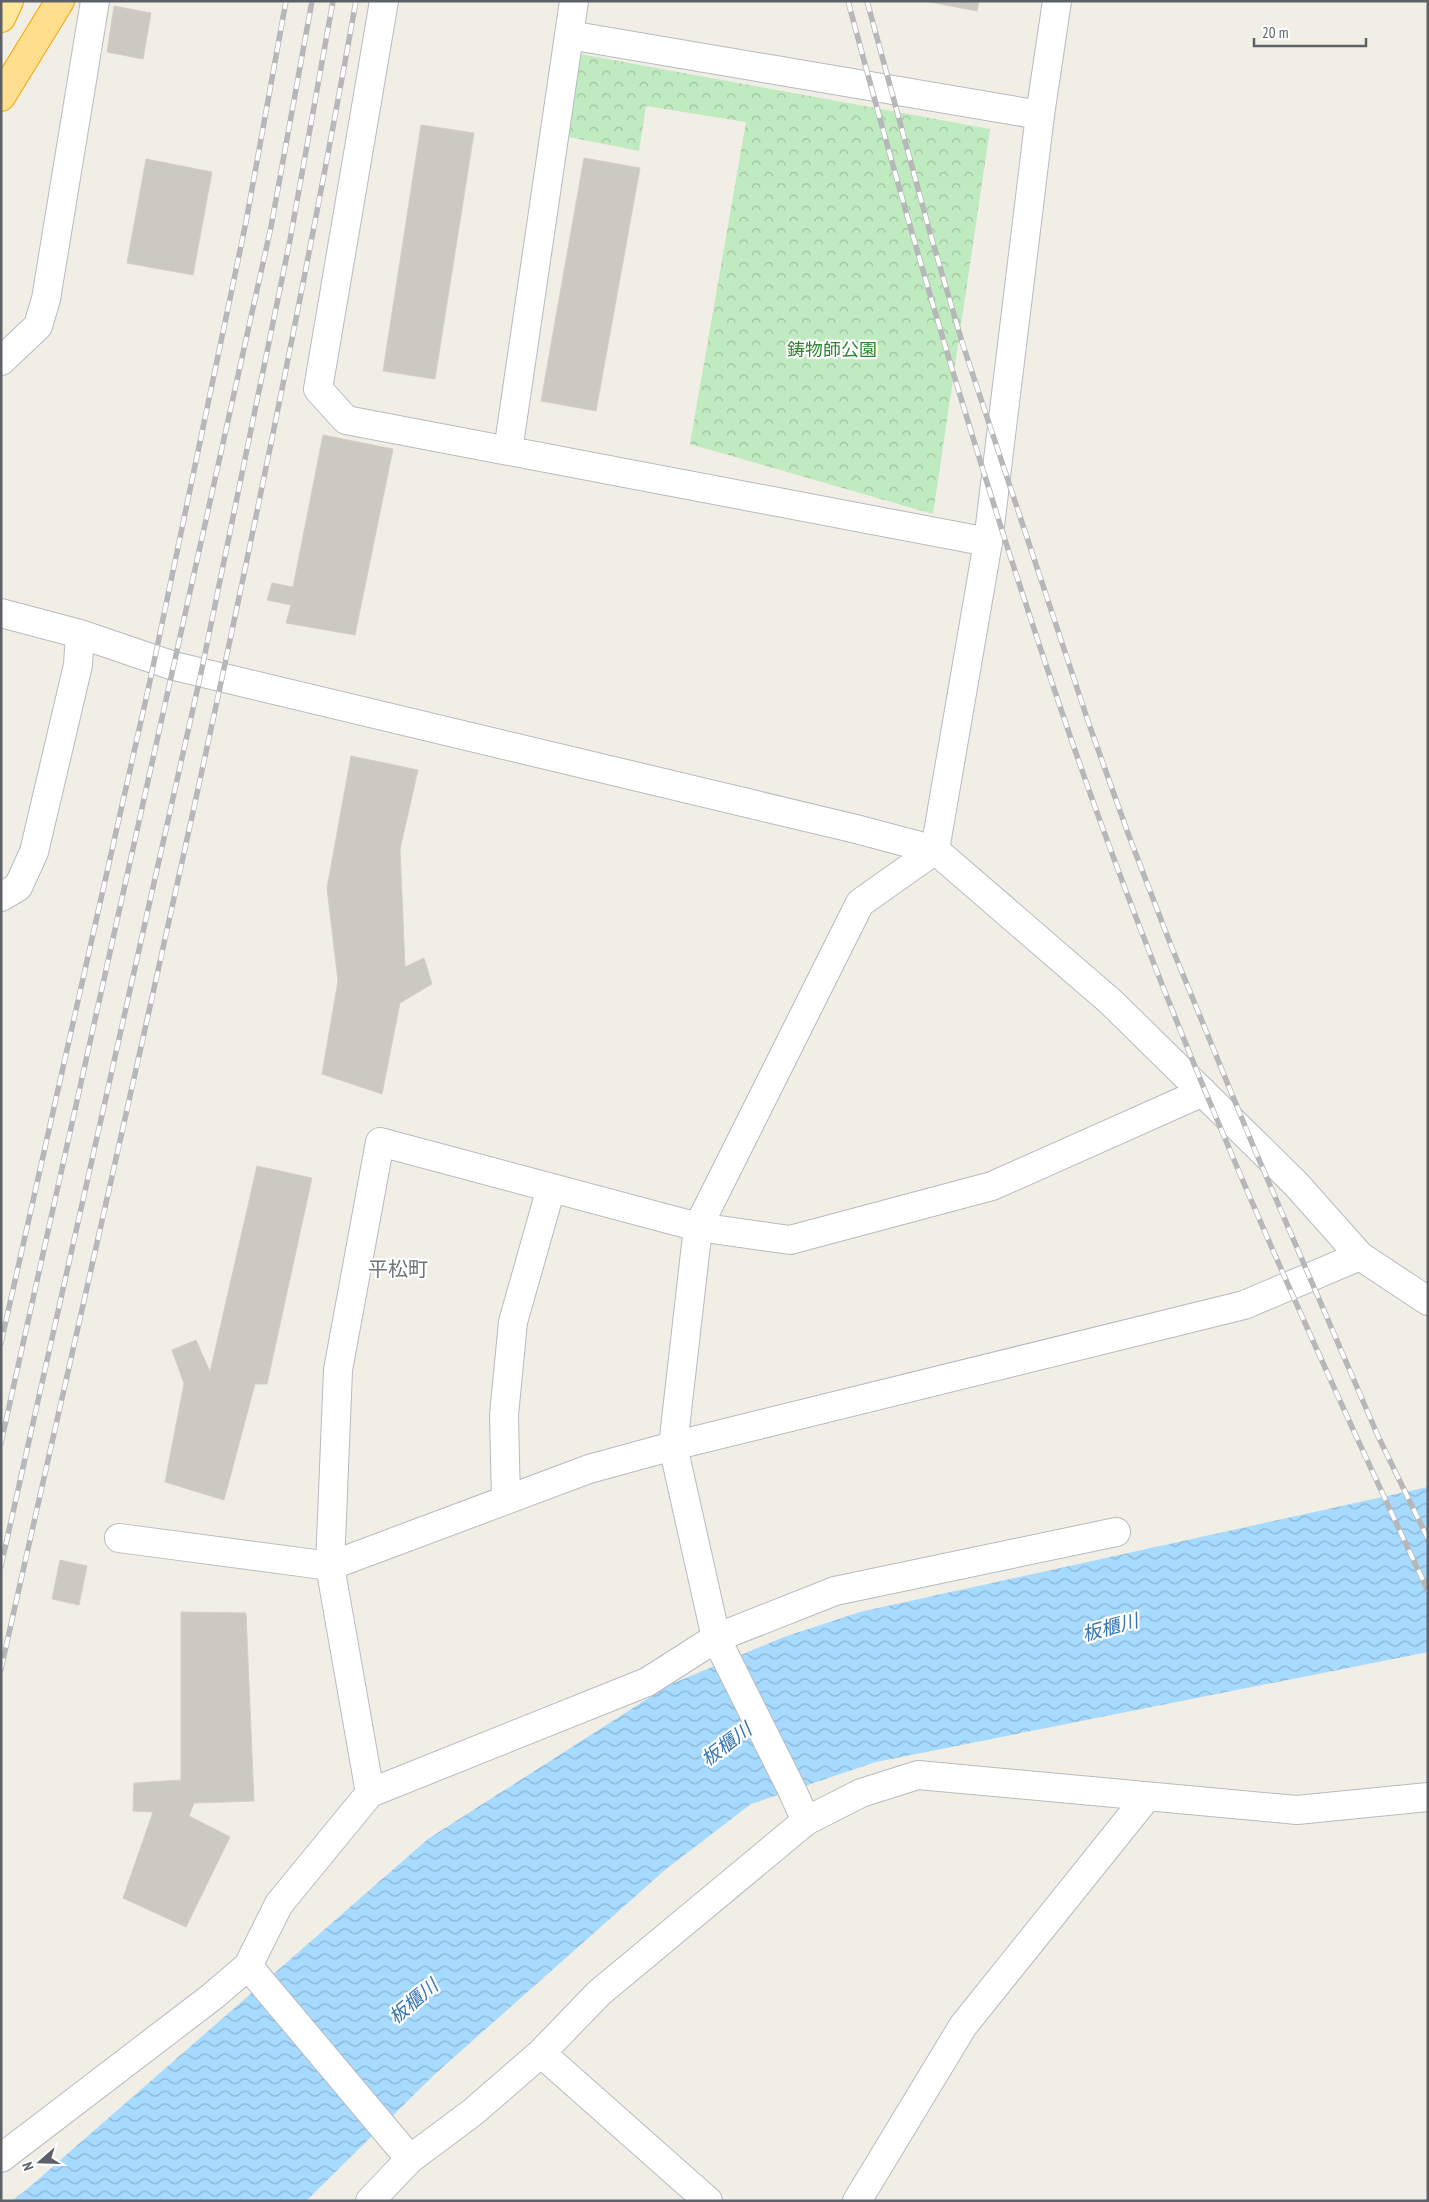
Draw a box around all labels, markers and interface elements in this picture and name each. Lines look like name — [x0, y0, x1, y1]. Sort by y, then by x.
scale bar — [1254, 15, 1366, 47]
text: 20 m — [1262, 23, 1288, 42]
park label: 鋳物師公園 — [787, 338, 877, 361]
district label: 平松町 — [368, 1256, 428, 1282]
water label: 板櫃川 — [1079, 1608, 1143, 1646]
water label: 板櫃川 — [696, 1716, 758, 1771]
water label: 板櫃川 — [383, 1972, 444, 2029]
north arrow — [15, 2137, 65, 2187]
text: N — [18, 2160, 38, 2173]

